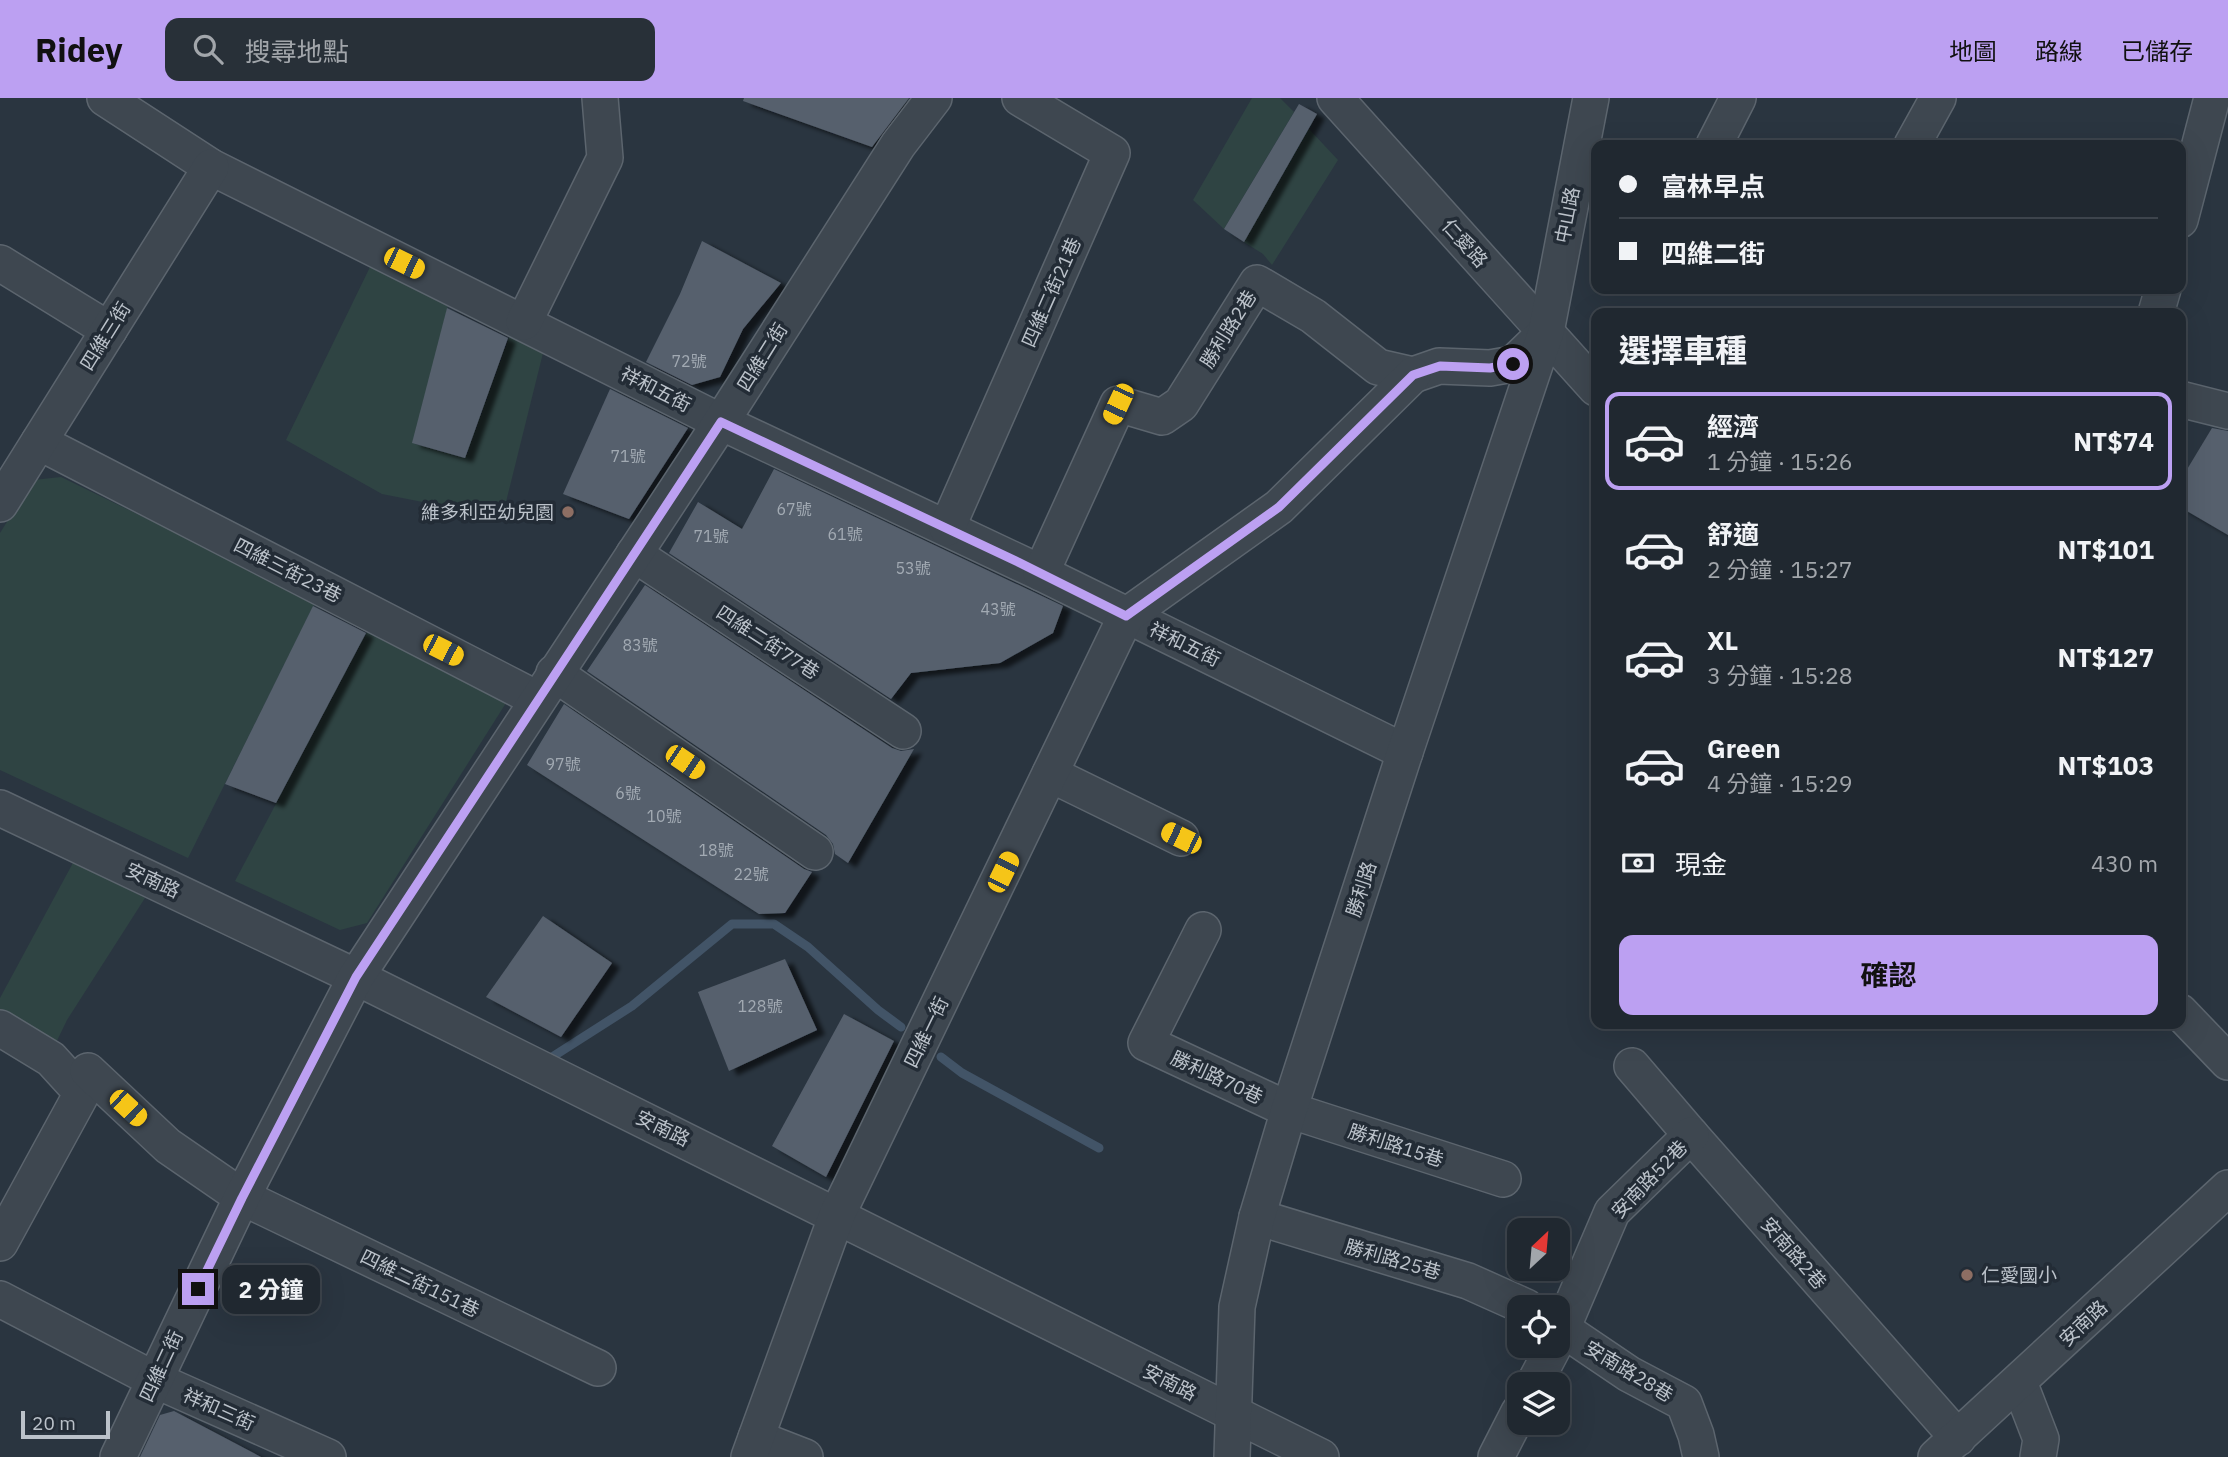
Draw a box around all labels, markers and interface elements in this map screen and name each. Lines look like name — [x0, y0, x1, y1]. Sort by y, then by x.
search box — [165, 18, 655, 81]
text: Ridey — [35, 28, 123, 71]
icon: search — [189, 30, 227, 68]
text: 搜尋地點 — [245, 34, 349, 68]
text: 地圖 — [1949, 35, 1997, 67]
text: 路線 — [2035, 35, 2083, 67]
text: 已儲存 — [2121, 35, 2193, 67]
text: 富林早点 — [1661, 169, 1765, 203]
street label: 中山路 — [1550, 185, 1584, 245]
street label: 仁愛路 — [1437, 214, 1493, 272]
street label: 四維二街21巷 — [1016, 233, 1086, 351]
text: 四維二街 — [1661, 236, 1765, 270]
car — [381, 244, 428, 282]
street label: 勝利路2巷 — [1195, 286, 1261, 372]
street label: 四維三街 — [75, 297, 135, 375]
street label: 四維二街 — [732, 318, 792, 396]
text: 選擇車種 — [1619, 329, 1747, 371]
route start — [1497, 348, 1529, 380]
house number: 72號 — [671, 351, 707, 371]
street label: 祥和五街 — [617, 361, 695, 417]
car — [1100, 381, 1137, 427]
text: 經濟 — [1707, 409, 1759, 443]
icon: car — [1623, 410, 1686, 473]
text: NT$74 — [2073, 424, 2154, 458]
house number: 71號 — [610, 446, 646, 466]
text: 1 分鐘 · 15:26 — [1707, 446, 1853, 476]
house number: 67號 — [776, 499, 812, 519]
place label: 維多利亞幼兒園 — [421, 500, 554, 524]
marker: 維多利亞幼兒園 — [560, 504, 576, 520]
text: 舒適 — [1707, 517, 1759, 551]
icon: car — [1623, 518, 1686, 581]
house number: 61號 — [827, 524, 863, 544]
house number: 71號 — [693, 526, 729, 546]
text: NT$101 — [2058, 532, 2154, 566]
street label: 四維三街23巷 — [230, 533, 346, 607]
text: 2 分鐘 · 15:27 — [1707, 554, 1853, 584]
house number: 53號 — [895, 558, 931, 578]
house number: 43號 — [980, 599, 1016, 619]
street label: 四維二街77巷 — [712, 600, 824, 684]
street label: 祥和五街 — [1146, 617, 1224, 671]
text: XL — [1707, 623, 1738, 657]
icon: car — [1623, 626, 1686, 689]
car — [420, 631, 467, 669]
house number: 83號 — [622, 635, 658, 655]
text: NT$127 — [2058, 640, 2154, 674]
text: 3 分鐘 · 15:28 — [1707, 660, 1853, 690]
text: Green — [1707, 731, 1781, 765]
icon: car — [1623, 734, 1686, 797]
car — [662, 742, 709, 782]
text: NT$103 — [2058, 748, 2154, 782]
house number: 97號 — [545, 754, 581, 774]
text: 4 分鐘 · 15:29 — [1707, 768, 1853, 798]
house number: 6號 — [615, 783, 641, 803]
house number: 10號 — [646, 806, 682, 826]
car — [1158, 819, 1205, 857]
house number: 18號 — [698, 840, 734, 860]
icon: cash — [1619, 844, 1657, 882]
text: 現金 — [1675, 847, 1727, 881]
text: 430 m — [2091, 848, 2158, 878]
car — [985, 849, 1022, 895]
street label: 安南路 — [122, 857, 184, 903]
street label: 勝利路 — [1341, 858, 1381, 920]
house number: 22號 — [733, 864, 769, 884]
button: 確認 — [1619, 935, 2158, 1015]
street label: 四維一街 — [899, 993, 953, 1071]
house number: 128號 — [738, 996, 782, 1016]
street label: 勝利路70巷 — [1167, 1045, 1267, 1109]
car — [106, 1086, 151, 1130]
street label: 安南路 — [632, 1105, 694, 1151]
street label: 勝利路15巷 — [1345, 1118, 1447, 1172]
street label: 安南路52巷 — [1606, 1135, 1692, 1223]
street label: 安南路2巷 — [1756, 1212, 1832, 1294]
north arrow — [1507, 1218, 1570, 1281]
map controls — [1507, 1218, 1570, 1435]
street label: 勝利路25巷 — [1342, 1234, 1444, 1284]
street label: 四維二街151巷 — [357, 1244, 483, 1322]
place label: 仁愛國小 — [1981, 1263, 2057, 1287]
callout: 2 分鐘 — [222, 1264, 320, 1314]
marker: 仁愛國小 — [1959, 1267, 1975, 1283]
route end — [182, 1273, 214, 1305]
text: 2 分鐘 — [238, 1274, 304, 1304]
button: locate — [1507, 1295, 1570, 1358]
street label: 安南路 — [2054, 1295, 2112, 1351]
street label: 四維二街 — [134, 1326, 188, 1406]
street label: 安南路28巷 — [1580, 1335, 1678, 1407]
street label: 安南路 — [1139, 1358, 1201, 1406]
button: layers — [1507, 1372, 1570, 1435]
street label: 祥和三街 — [179, 1383, 259, 1435]
scale bar — [21, 1408, 110, 1440]
text: 20 m — [32, 1411, 76, 1435]

